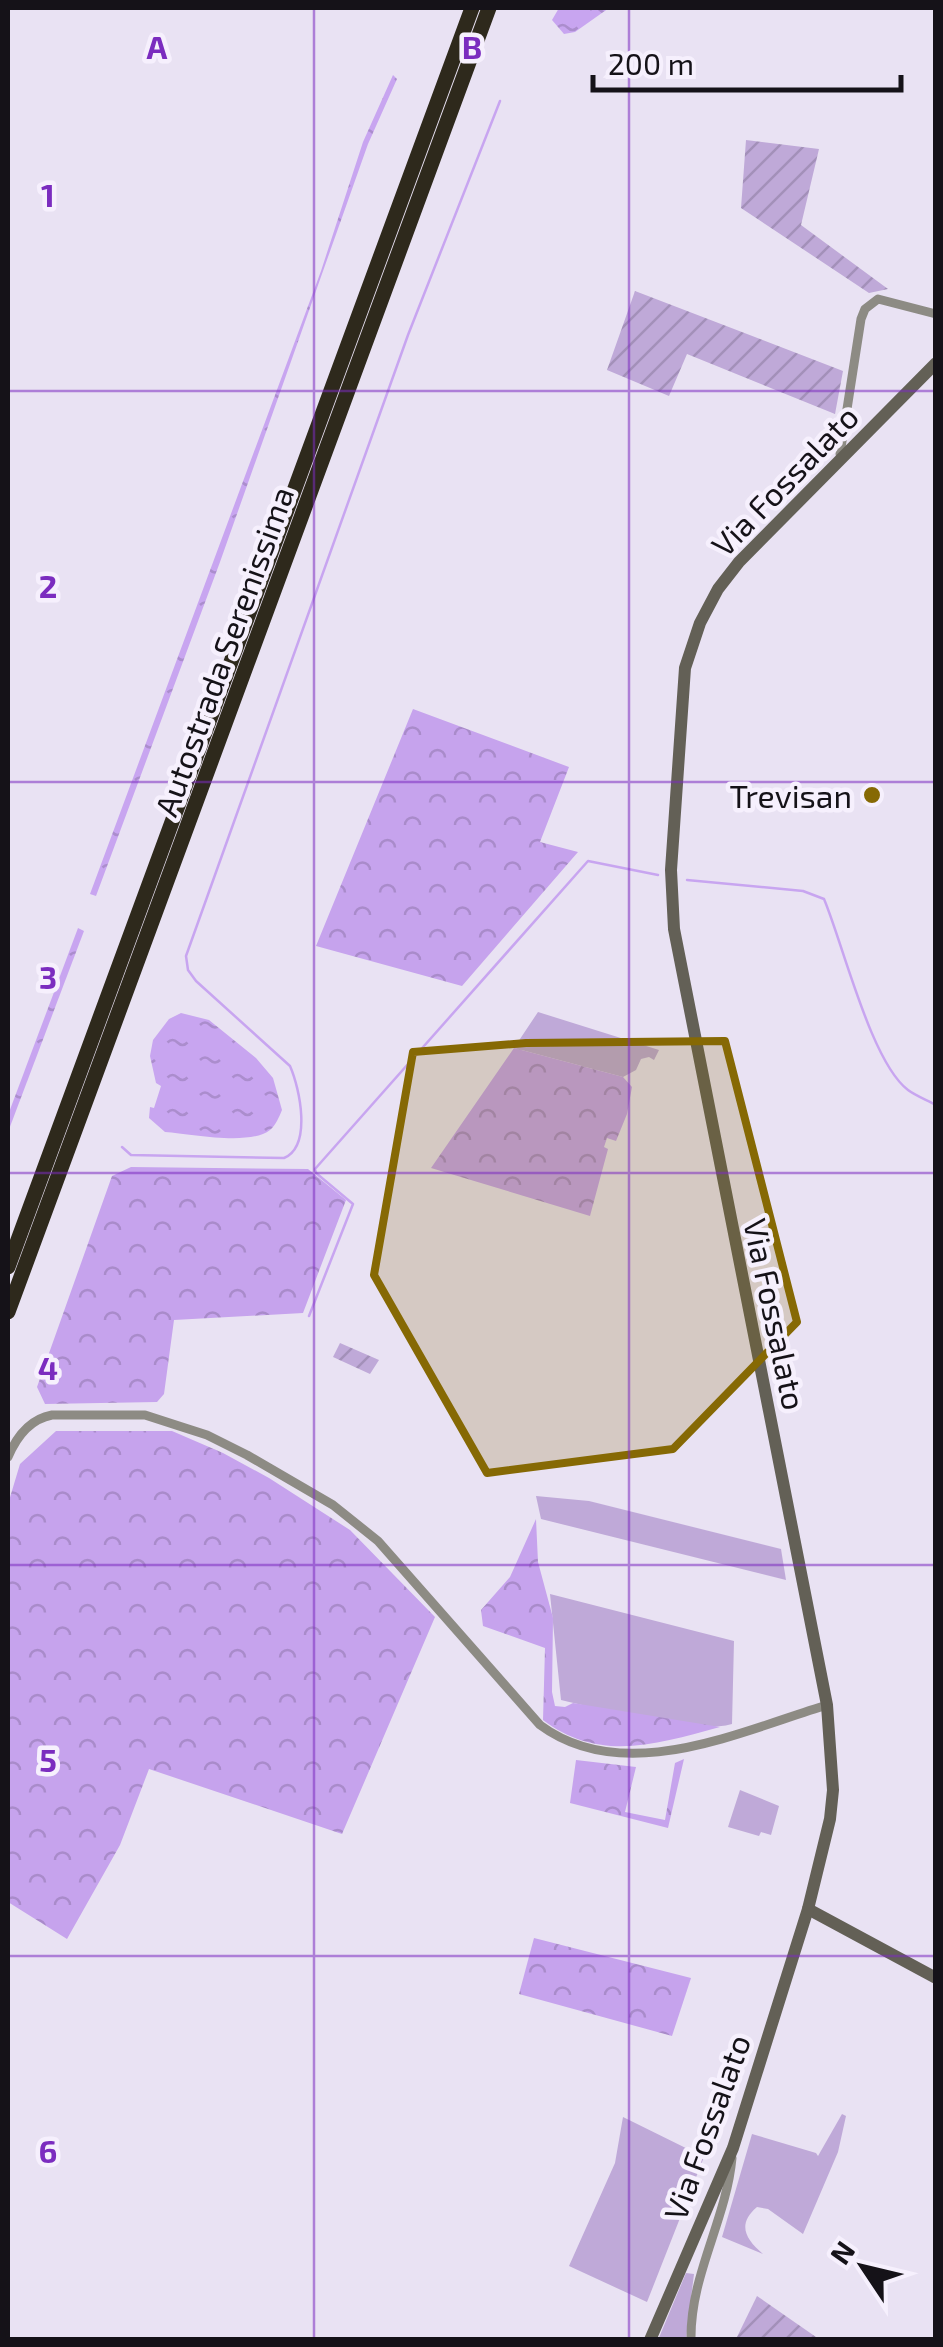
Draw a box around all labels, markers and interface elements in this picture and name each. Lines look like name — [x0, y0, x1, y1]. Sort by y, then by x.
text: A — [147, 27, 168, 65]
text: B — [462, 27, 482, 65]
scale bar — [593, 30, 900, 92]
text: 200 m — [608, 45, 694, 81]
text: 1 — [41, 175, 55, 213]
street label: Via Fossalato — [703, 397, 865, 563]
street label: Autostrada Serenissima — [146, 481, 300, 821]
text: 2 — [39, 566, 57, 604]
place label: Trevisan — [730, 776, 852, 814]
marker: Trevisan — [861, 784, 883, 806]
text: 3 — [39, 957, 57, 995]
street label: Via Fossalato — [737, 1215, 815, 1413]
text: 4 — [38, 1348, 58, 1386]
text: 5 — [39, 1740, 57, 1778]
street label: Via Fossalato — [655, 2029, 757, 2225]
text: 6 — [39, 2131, 57, 2169]
north arrow — [813, 2217, 913, 2317]
text: N — [822, 2234, 861, 2270]

